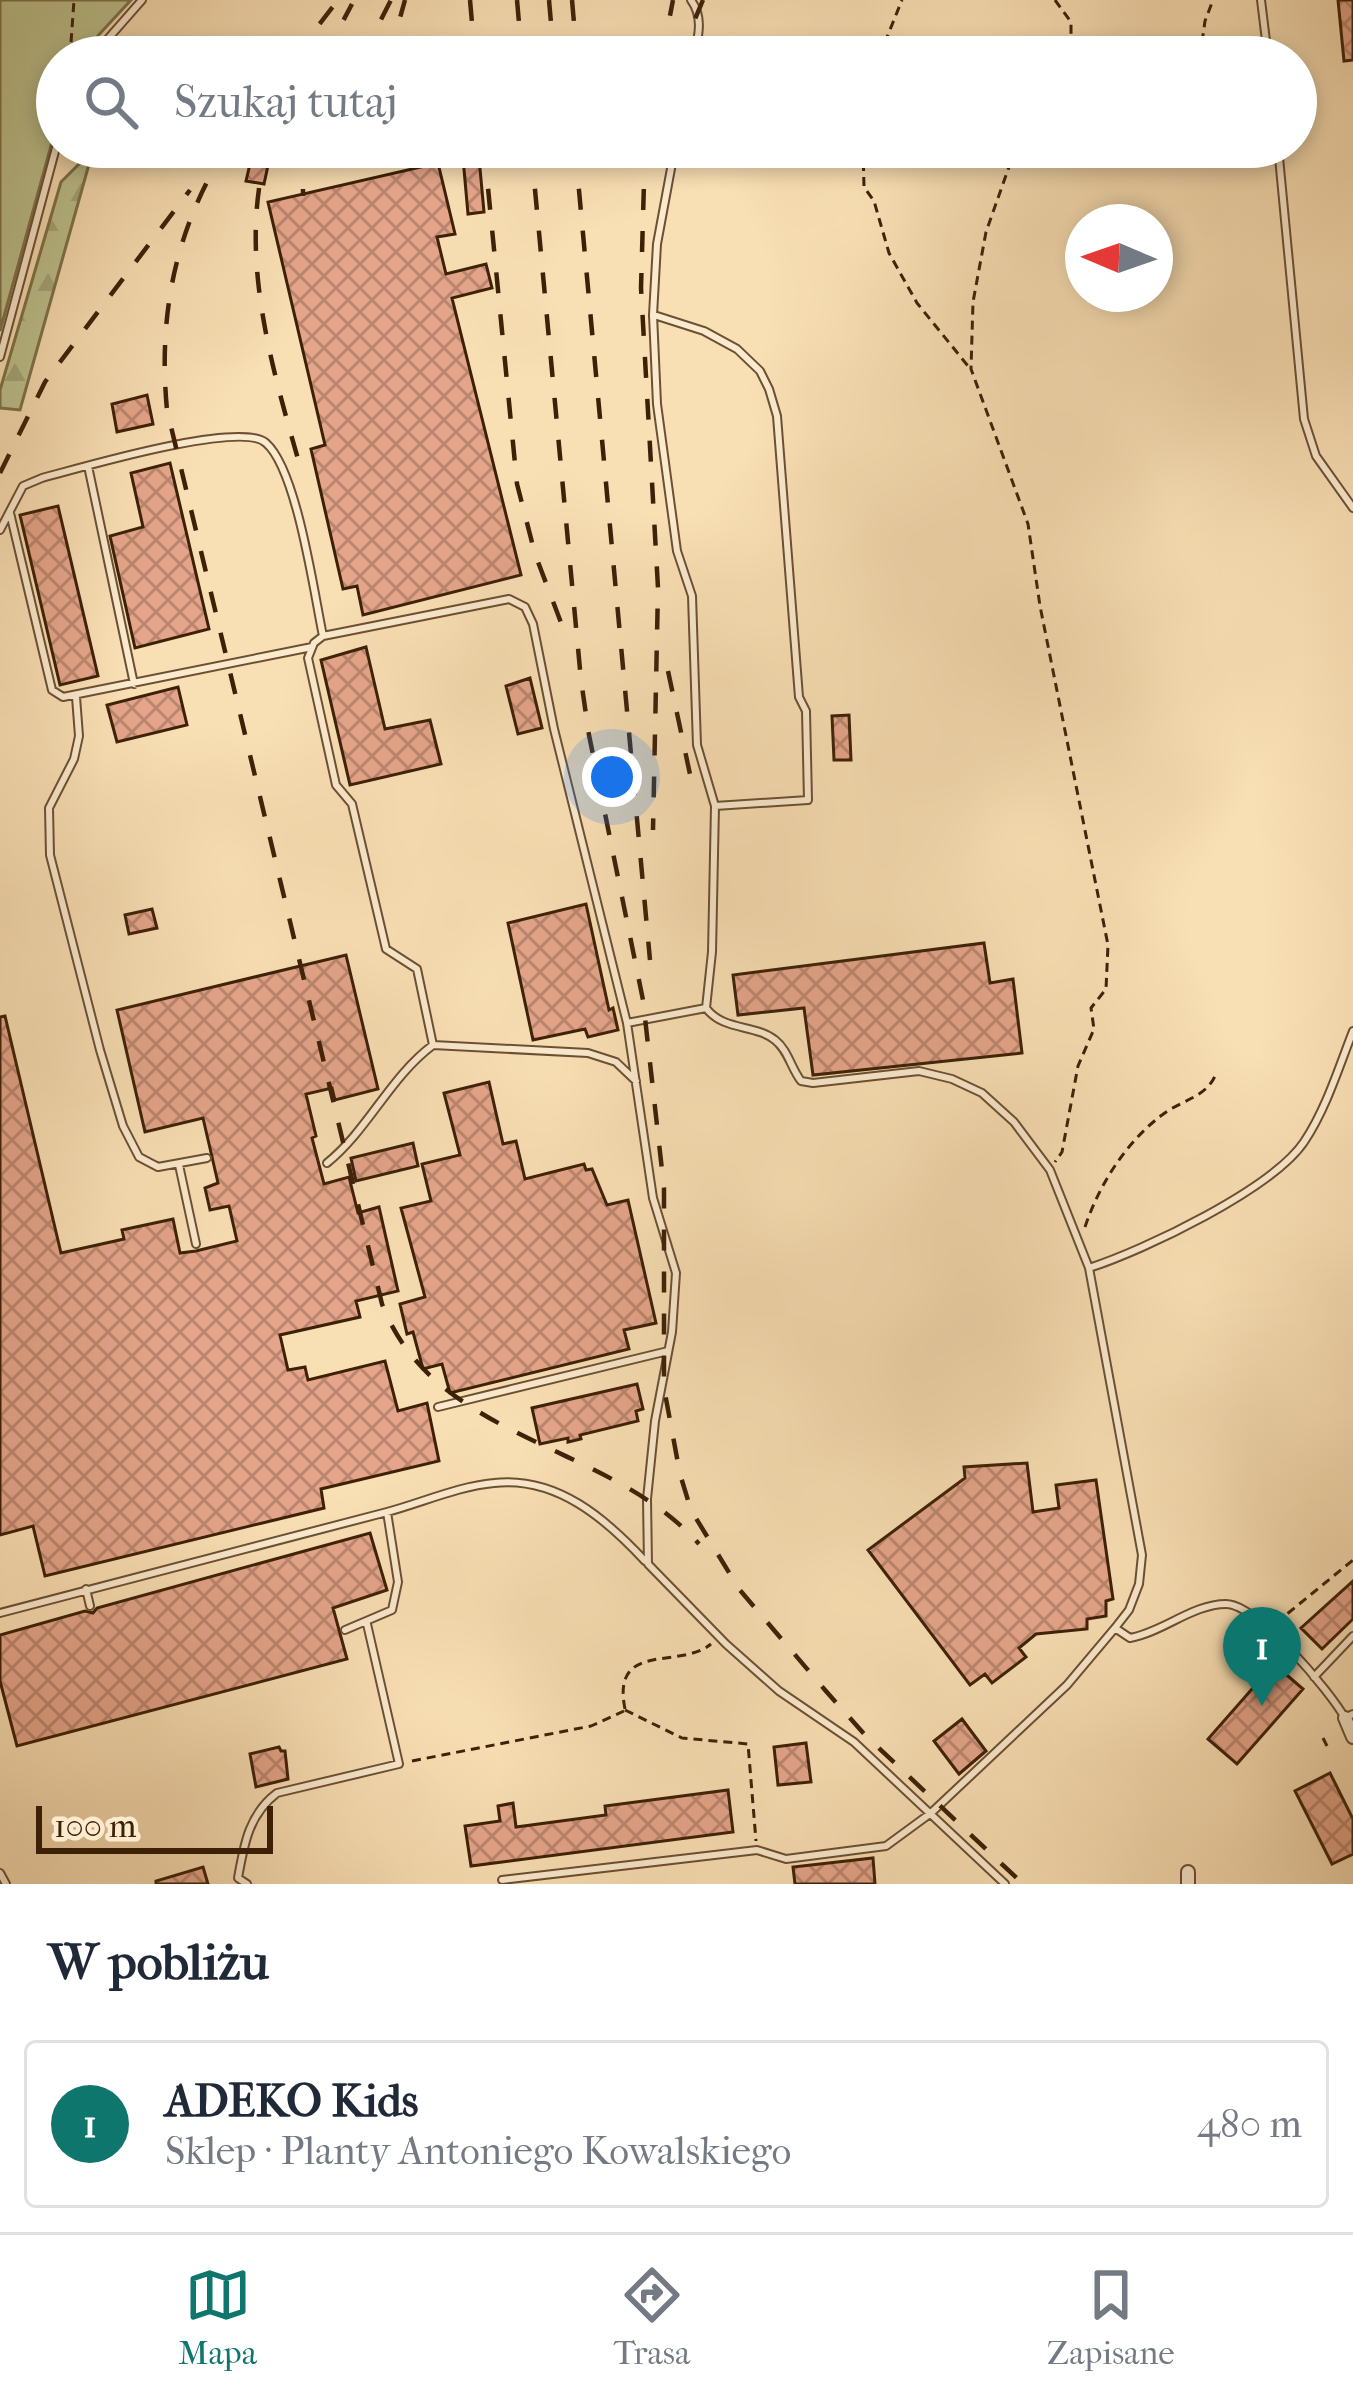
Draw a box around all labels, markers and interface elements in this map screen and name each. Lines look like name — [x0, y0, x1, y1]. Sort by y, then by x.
search box — [36, 36, 1317, 168]
icon: search — [78, 69, 144, 135]
text: Szukaj tutaj — [174, 76, 397, 129]
north arrow — [1065, 204, 1173, 312]
your location — [582, 747, 642, 807]
pin: 1 — [1223, 1607, 1301, 1706]
scale bar — [36, 1800, 273, 1853]
text: 100 m — [54, 1807, 137, 1846]
text: W pobliżu — [48, 1932, 269, 1992]
text: ADEKO Kids — [165, 2075, 418, 2128]
text: 1 — [83, 2101, 97, 2147]
text: 480 m — [1197, 2101, 1302, 2147]
text: Sklep · Planty Antoniego Kowalskiego — [165, 2128, 791, 2174]
tab: Mapa — [178, 2262, 257, 2373]
tab: Trasa — [614, 2262, 690, 2373]
tab: Zapisane — [1047, 2262, 1175, 2373]

